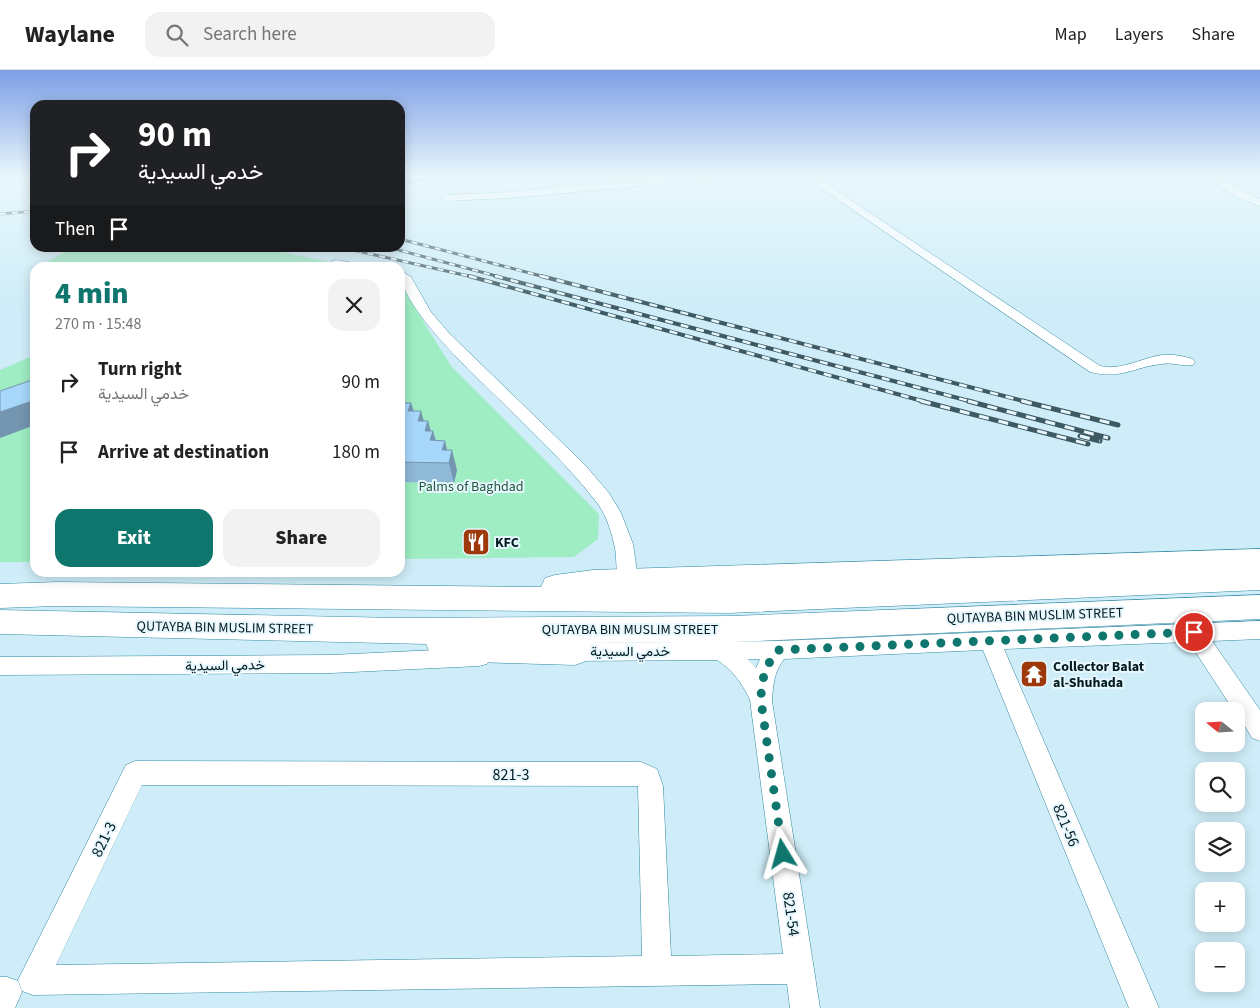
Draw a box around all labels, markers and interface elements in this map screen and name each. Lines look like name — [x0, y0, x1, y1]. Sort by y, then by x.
search box — [145, 12, 495, 57]
text: Waylane — [25, 17, 115, 52]
icon: search — [163, 21, 191, 49]
text: Search here — [203, 21, 297, 48]
text: Map — [1055, 22, 1087, 47]
text: Layers — [1115, 22, 1164, 47]
text: Share — [1192, 22, 1235, 47]
text: 90 m — [138, 110, 212, 160]
icon: right — [55, 120, 120, 185]
text: خدمي السيدية — [138, 156, 263, 188]
icon: arrive — [105, 215, 133, 243]
text: Then — [55, 216, 95, 243]
text: 4 min — [55, 272, 129, 315]
button: close — [328, 279, 380, 331]
text: 270 m · 15:48 — [55, 313, 142, 335]
text: Turn right — [98, 356, 182, 383]
icon: right — [55, 368, 83, 396]
text: 90 m — [342, 369, 380, 396]
text: خدمي السيدية — [98, 383, 189, 405]
icon: arrive — [55, 438, 83, 466]
text: Arrive at destination — [98, 439, 269, 466]
text: 180 m — [332, 439, 380, 466]
park label: Palms of Baghdad — [418, 477, 524, 497]
button: Exit — [55, 509, 213, 567]
button: Share — [223, 509, 380, 567]
restaurant icon: KFC — [461, 527, 491, 557]
place label: KFC — [495, 533, 519, 553]
street label: QUTAYBA BIN MUSLIM STREET — [946, 603, 1124, 629]
pin — [1173, 611, 1215, 653]
street label: QUTAYBA BIN MUSLIM STREET — [136, 616, 314, 640]
icon: arrive — [1180, 618, 1208, 646]
street label: QUTAYBA BIN MUSLIM STREET — [542, 620, 719, 640]
street label: خدمي السيدية — [590, 642, 670, 663]
street label: خدمي السيدية — [185, 655, 265, 678]
place label: Collector Balat al-Shuhada — [1053, 657, 1145, 693]
temple icon: Collector Balat al-Shuhada — [1019, 659, 1049, 689]
north arrow — [1195, 702, 1245, 752]
map controls — [1195, 702, 1245, 992]
button: search — [1195, 762, 1245, 812]
street label: 821-3 — [493, 764, 529, 786]
street label: 821-56 — [1047, 800, 1085, 850]
street label: 821-3 — [86, 818, 122, 861]
button: layers — [1195, 822, 1245, 872]
position arrow — [756, 827, 808, 879]
button: + — [1195, 882, 1245, 932]
street label: 821-54 — [777, 890, 805, 938]
button: − — [1195, 942, 1245, 992]

